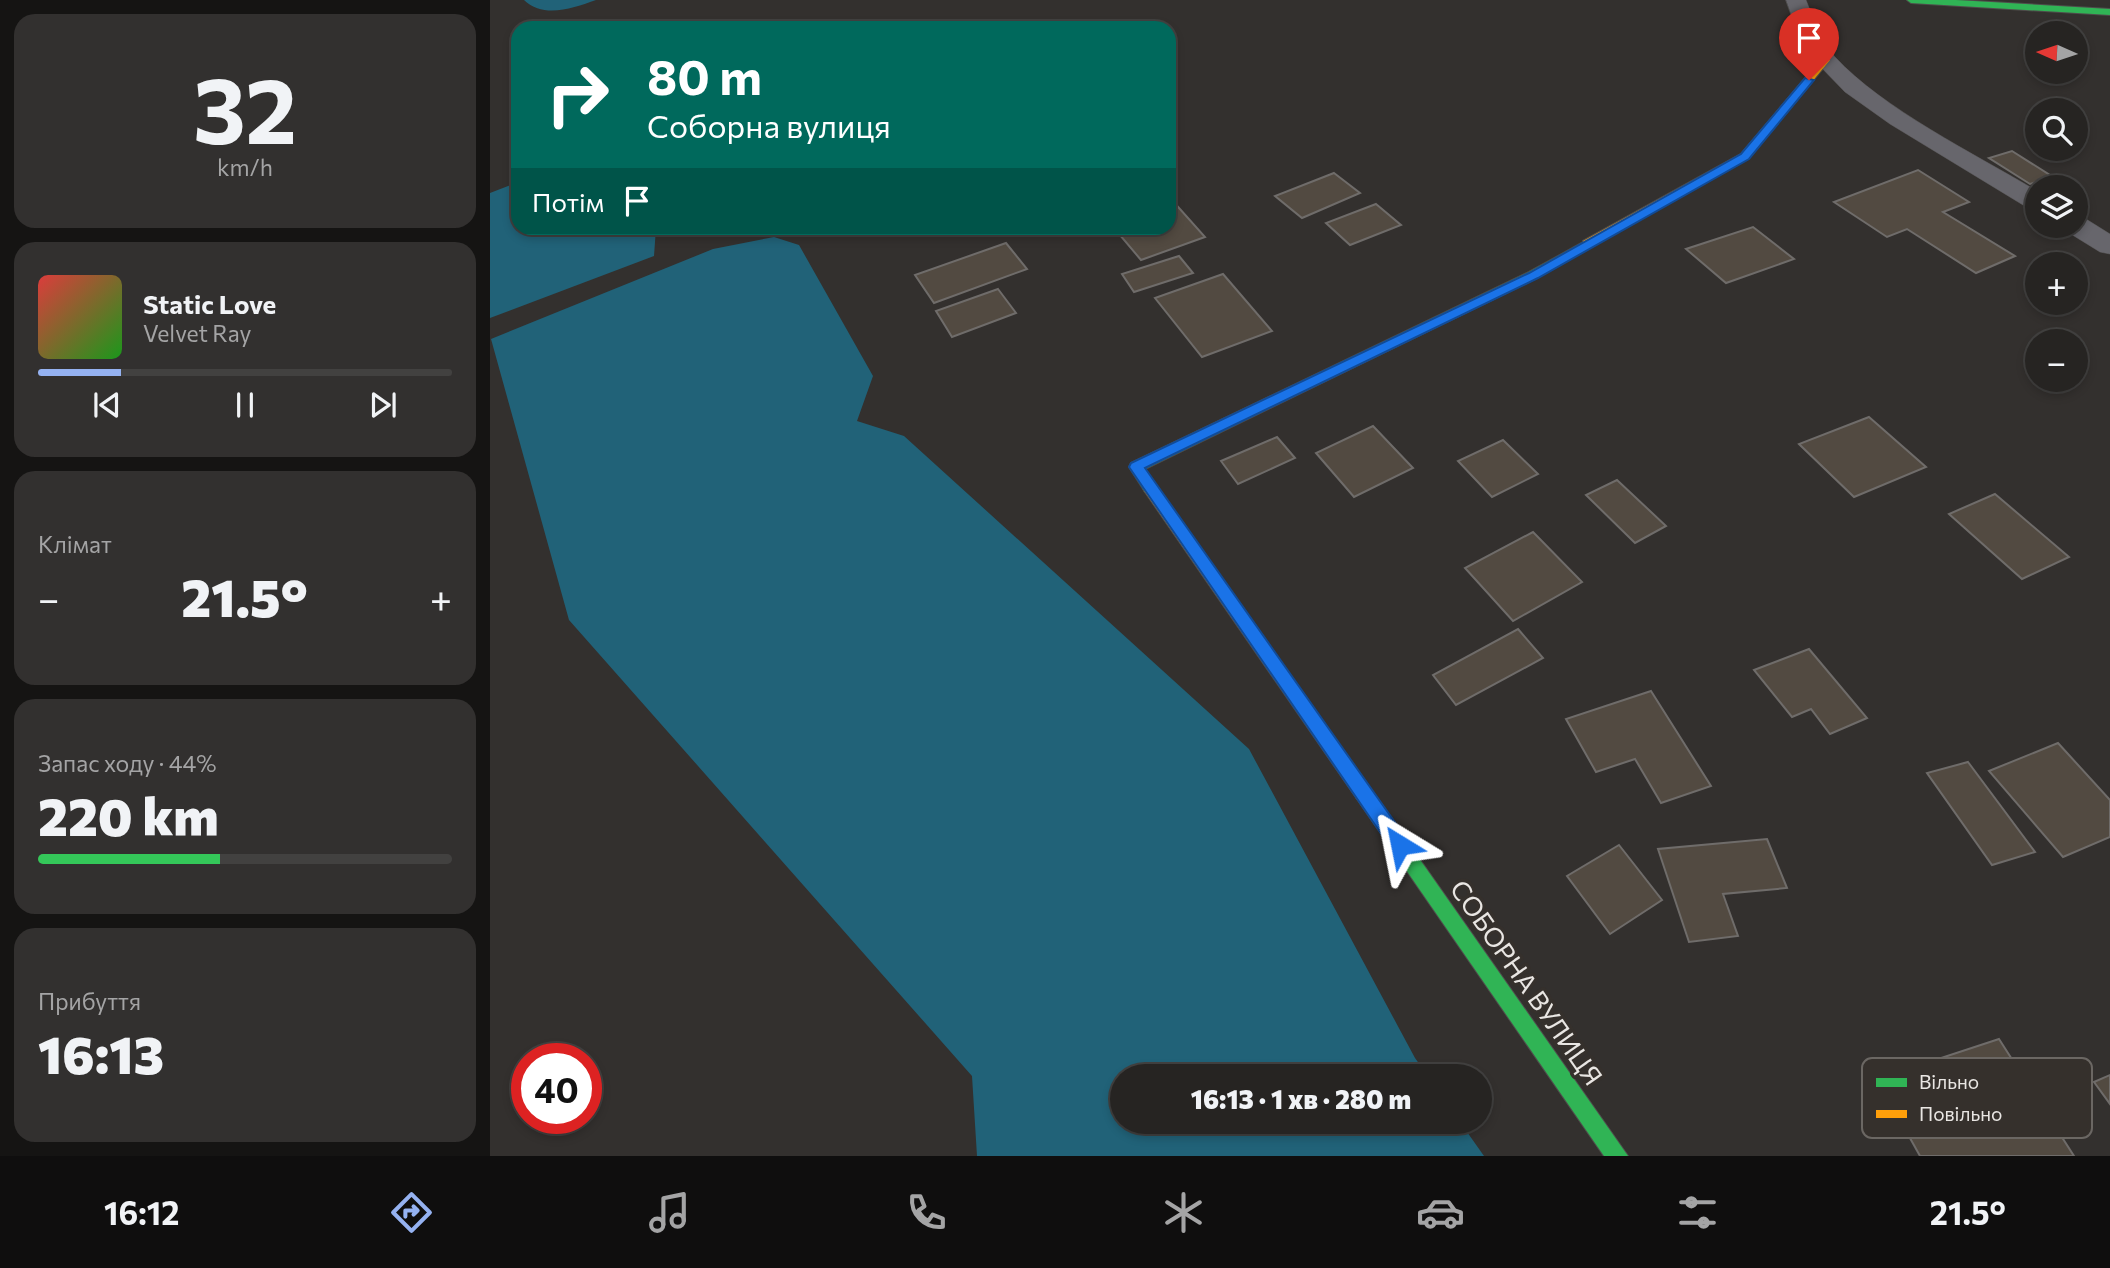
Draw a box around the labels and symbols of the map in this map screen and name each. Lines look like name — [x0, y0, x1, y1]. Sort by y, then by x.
pin — [1779, 8, 1839, 80]
north arrow — [2025, 21, 2088, 84]
position arrow — [1363, 808, 1437, 882]
street label: СОБОРНА ВУЛИЦЯ — [1445, 874, 1610, 1091]
speed limit sign: 40 — [511, 1043, 602, 1134]
legend — [1862, 1058, 2092, 1138]
text: Вільно — [1919, 1070, 1979, 1093]
text: Повільно — [1919, 1102, 2002, 1125]

